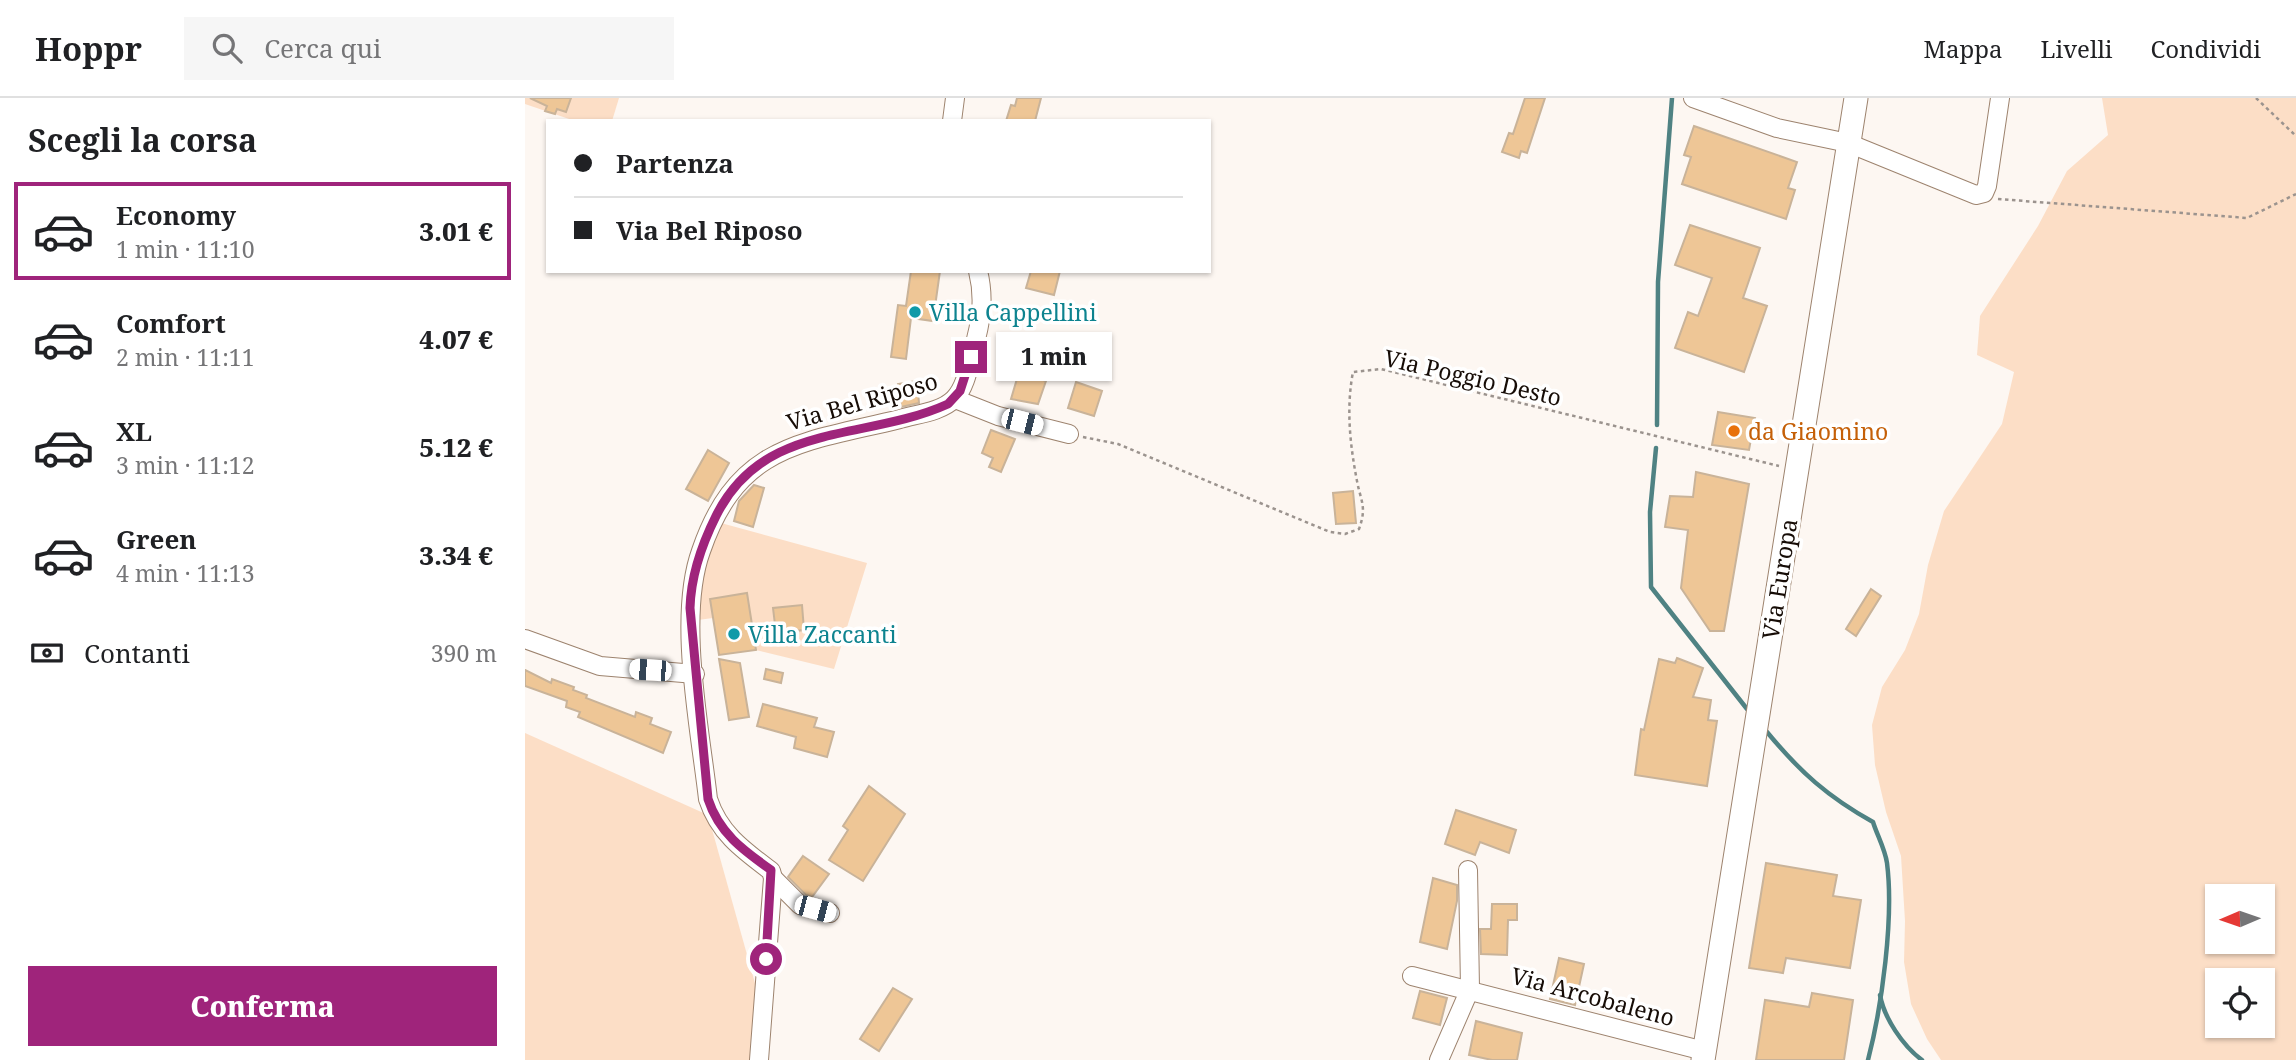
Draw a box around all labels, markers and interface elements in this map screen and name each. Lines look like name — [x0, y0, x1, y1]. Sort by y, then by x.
search box — [184, 17, 674, 80]
text: Hoppr — [35, 26, 142, 71]
icon: search — [208, 29, 246, 67]
text: Cerca qui — [264, 30, 381, 66]
text: Mappa — [1924, 32, 2003, 65]
text: Livelli — [2041, 32, 2113, 65]
text: Condividi — [2151, 32, 2261, 65]
text: Scegli la corsa — [28, 118, 257, 161]
text: Partenza — [616, 145, 734, 181]
text: Economy — [116, 197, 236, 233]
icon: car — [32, 200, 95, 263]
text: Via Bel Riposo — [616, 212, 803, 248]
text: 3.01 € — [419, 213, 493, 249]
text: 1 min · 11:10 — [116, 233, 254, 265]
place label: Villa Cappellini — [929, 296, 1097, 328]
marker: Villa Cappellini — [907, 304, 923, 320]
text: Comfort — [116, 305, 226, 341]
icon: car — [32, 308, 95, 371]
text: 4.07 € — [419, 321, 493, 357]
callout: 1 min — [996, 332, 1111, 382]
text: 1 min — [1021, 340, 1087, 372]
text: 2 min · 11:11 — [116, 341, 254, 373]
route end — [955, 341, 987, 373]
street label: Via Poggio Desto — [1381, 341, 1565, 413]
street label: Via Bel Riposo — [783, 364, 941, 438]
car — [1000, 407, 1045, 437]
text: XL — [116, 413, 152, 449]
place label: da Giaomino — [1748, 415, 1888, 447]
icon: car — [32, 416, 95, 479]
marker: da Giaomino — [1726, 423, 1742, 439]
text: 5.12 € — [419, 429, 493, 465]
text: 3 min · 11:12 — [116, 449, 254, 481]
street label: Via Europa — [1754, 516, 1804, 642]
text: Green — [116, 521, 197, 557]
icon: car — [32, 524, 95, 587]
text: 3.34 € — [419, 537, 493, 573]
text: 4 min · 11:13 — [116, 557, 254, 589]
place label: Villa Zaccanti — [748, 618, 897, 650]
marker: Villa Zaccanti — [726, 626, 742, 642]
icon: cash — [28, 634, 66, 672]
text: Contanti — [84, 635, 190, 671]
text: 390 m — [431, 637, 497, 669]
car — [629, 658, 672, 682]
north arrow — [2205, 884, 2275, 954]
map controls — [2205, 884, 2275, 1038]
car — [792, 893, 839, 925]
route start — [750, 943, 782, 975]
street label: Via Arcobaleno — [1508, 959, 1678, 1033]
button: Conferma — [28, 966, 497, 1046]
button: locate — [2205, 968, 2275, 1038]

